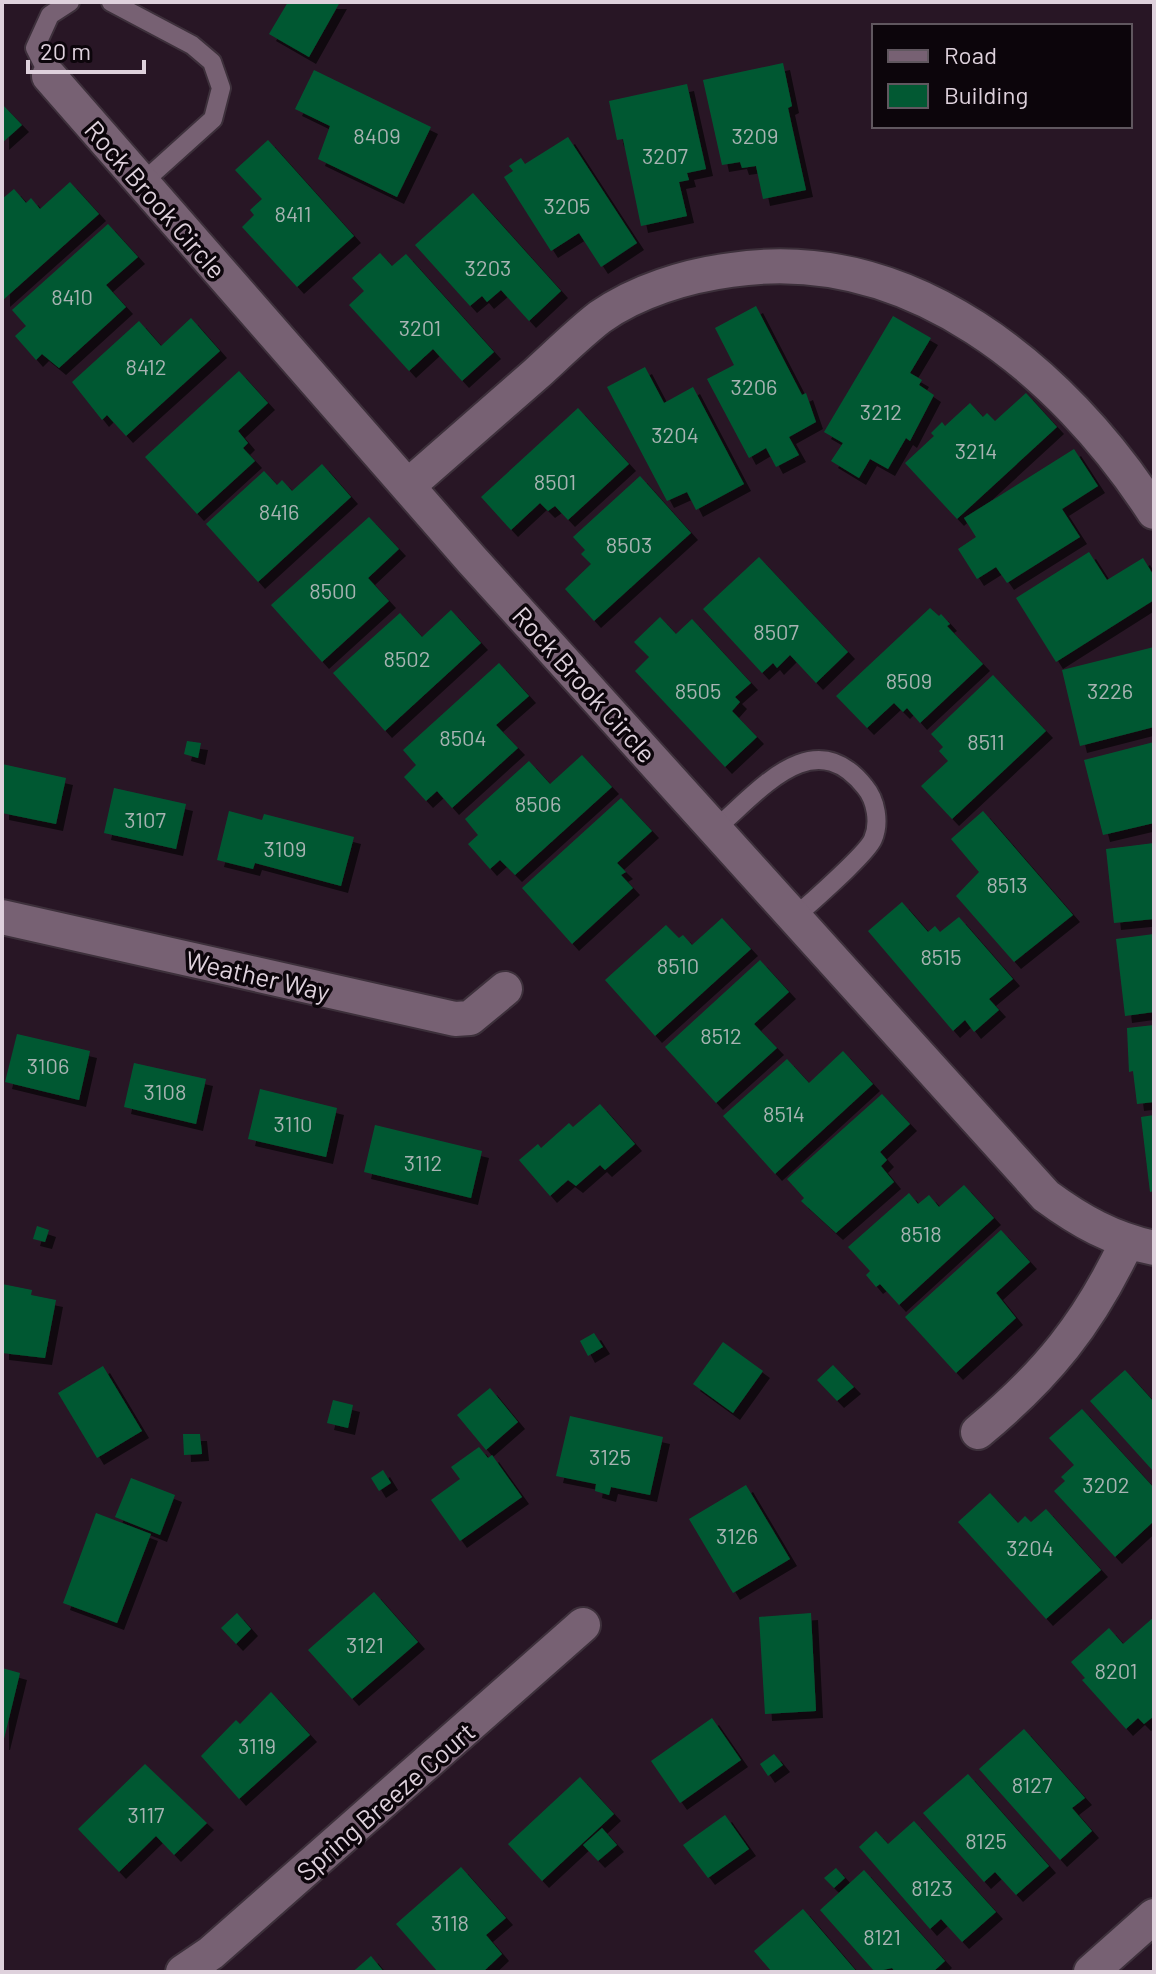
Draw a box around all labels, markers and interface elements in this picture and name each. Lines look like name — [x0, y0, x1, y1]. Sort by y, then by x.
scale bar — [28, 24, 144, 74]
legend — [872, 24, 1132, 128]
text: 20 m — [40, 36, 91, 65]
text: Road — [944, 40, 997, 69]
text: Building — [944, 80, 1028, 109]
street label: Rock Brook Circle — [79, 114, 233, 284]
house number: 8409 — [353, 122, 401, 148]
house number: 3209 — [731, 122, 779, 148]
house number: 3207 — [642, 142, 688, 168]
house number: 3205 — [544, 192, 590, 218]
house number: 8411 — [274, 200, 312, 226]
house number: 3203 — [465, 254, 511, 280]
house number: 8410 — [51, 283, 93, 309]
house number: 3201 — [399, 314, 441, 340]
house number: 8412 — [125, 353, 167, 379]
house number: 3206 — [731, 373, 777, 399]
house number: 3212 — [860, 398, 902, 424]
house number: 3204 — [651, 421, 699, 447]
house number: 3214 — [955, 437, 997, 463]
house number: 8501 — [534, 468, 576, 494]
house number: 8416 — [259, 498, 299, 524]
house number: 8503 — [606, 531, 652, 557]
house number: 8500 — [309, 577, 357, 603]
street label: Rock Brook Circle — [507, 600, 663, 768]
house number: 8507 — [753, 618, 799, 644]
house number: 8502 — [384, 645, 431, 671]
house number: 8509 — [886, 667, 932, 693]
house number: 8505 — [675, 677, 721, 703]
house number: 3226 — [1087, 677, 1133, 703]
house number: 8504 — [439, 724, 487, 750]
house number: 8511 — [967, 728, 1005, 754]
house number: 8506 — [515, 790, 561, 816]
house number: 3107 — [124, 806, 166, 832]
house number: 3109 — [264, 835, 306, 861]
house number: 8513 — [986, 871, 1028, 897]
street label: Weather Way — [183, 943, 333, 1007]
house number: 8515 — [920, 943, 962, 969]
house number: 8510 — [657, 952, 699, 978]
house number: 8512 — [700, 1022, 742, 1048]
house number: 3106 — [27, 1052, 69, 1078]
house number: 3108 — [144, 1078, 186, 1104]
house number: 8514 — [763, 1100, 805, 1126]
house number: 3110 — [273, 1110, 313, 1136]
house number: 3112 — [404, 1149, 442, 1175]
house number: 8518 — [900, 1220, 942, 1246]
house number: 3125 — [589, 1443, 631, 1469]
house number: 3202 — [1082, 1471, 1130, 1497]
house number: 3126 — [716, 1522, 758, 1548]
house number: 3204 — [1006, 1534, 1054, 1560]
house number: 3121 — [346, 1631, 384, 1657]
house number: 8201 — [1095, 1657, 1137, 1683]
street label: Spring Breeze Court — [290, 1715, 480, 1887]
house number: 3119 — [238, 1732, 276, 1758]
house number: 8127 — [1012, 1771, 1052, 1797]
house number: 3117 — [127, 1801, 165, 1827]
house number: 8125 — [965, 1827, 1007, 1853]
house number: 8123 — [911, 1874, 953, 1900]
house number: 3118 — [431, 1909, 469, 1935]
house number: 8121 — [863, 1923, 901, 1949]

